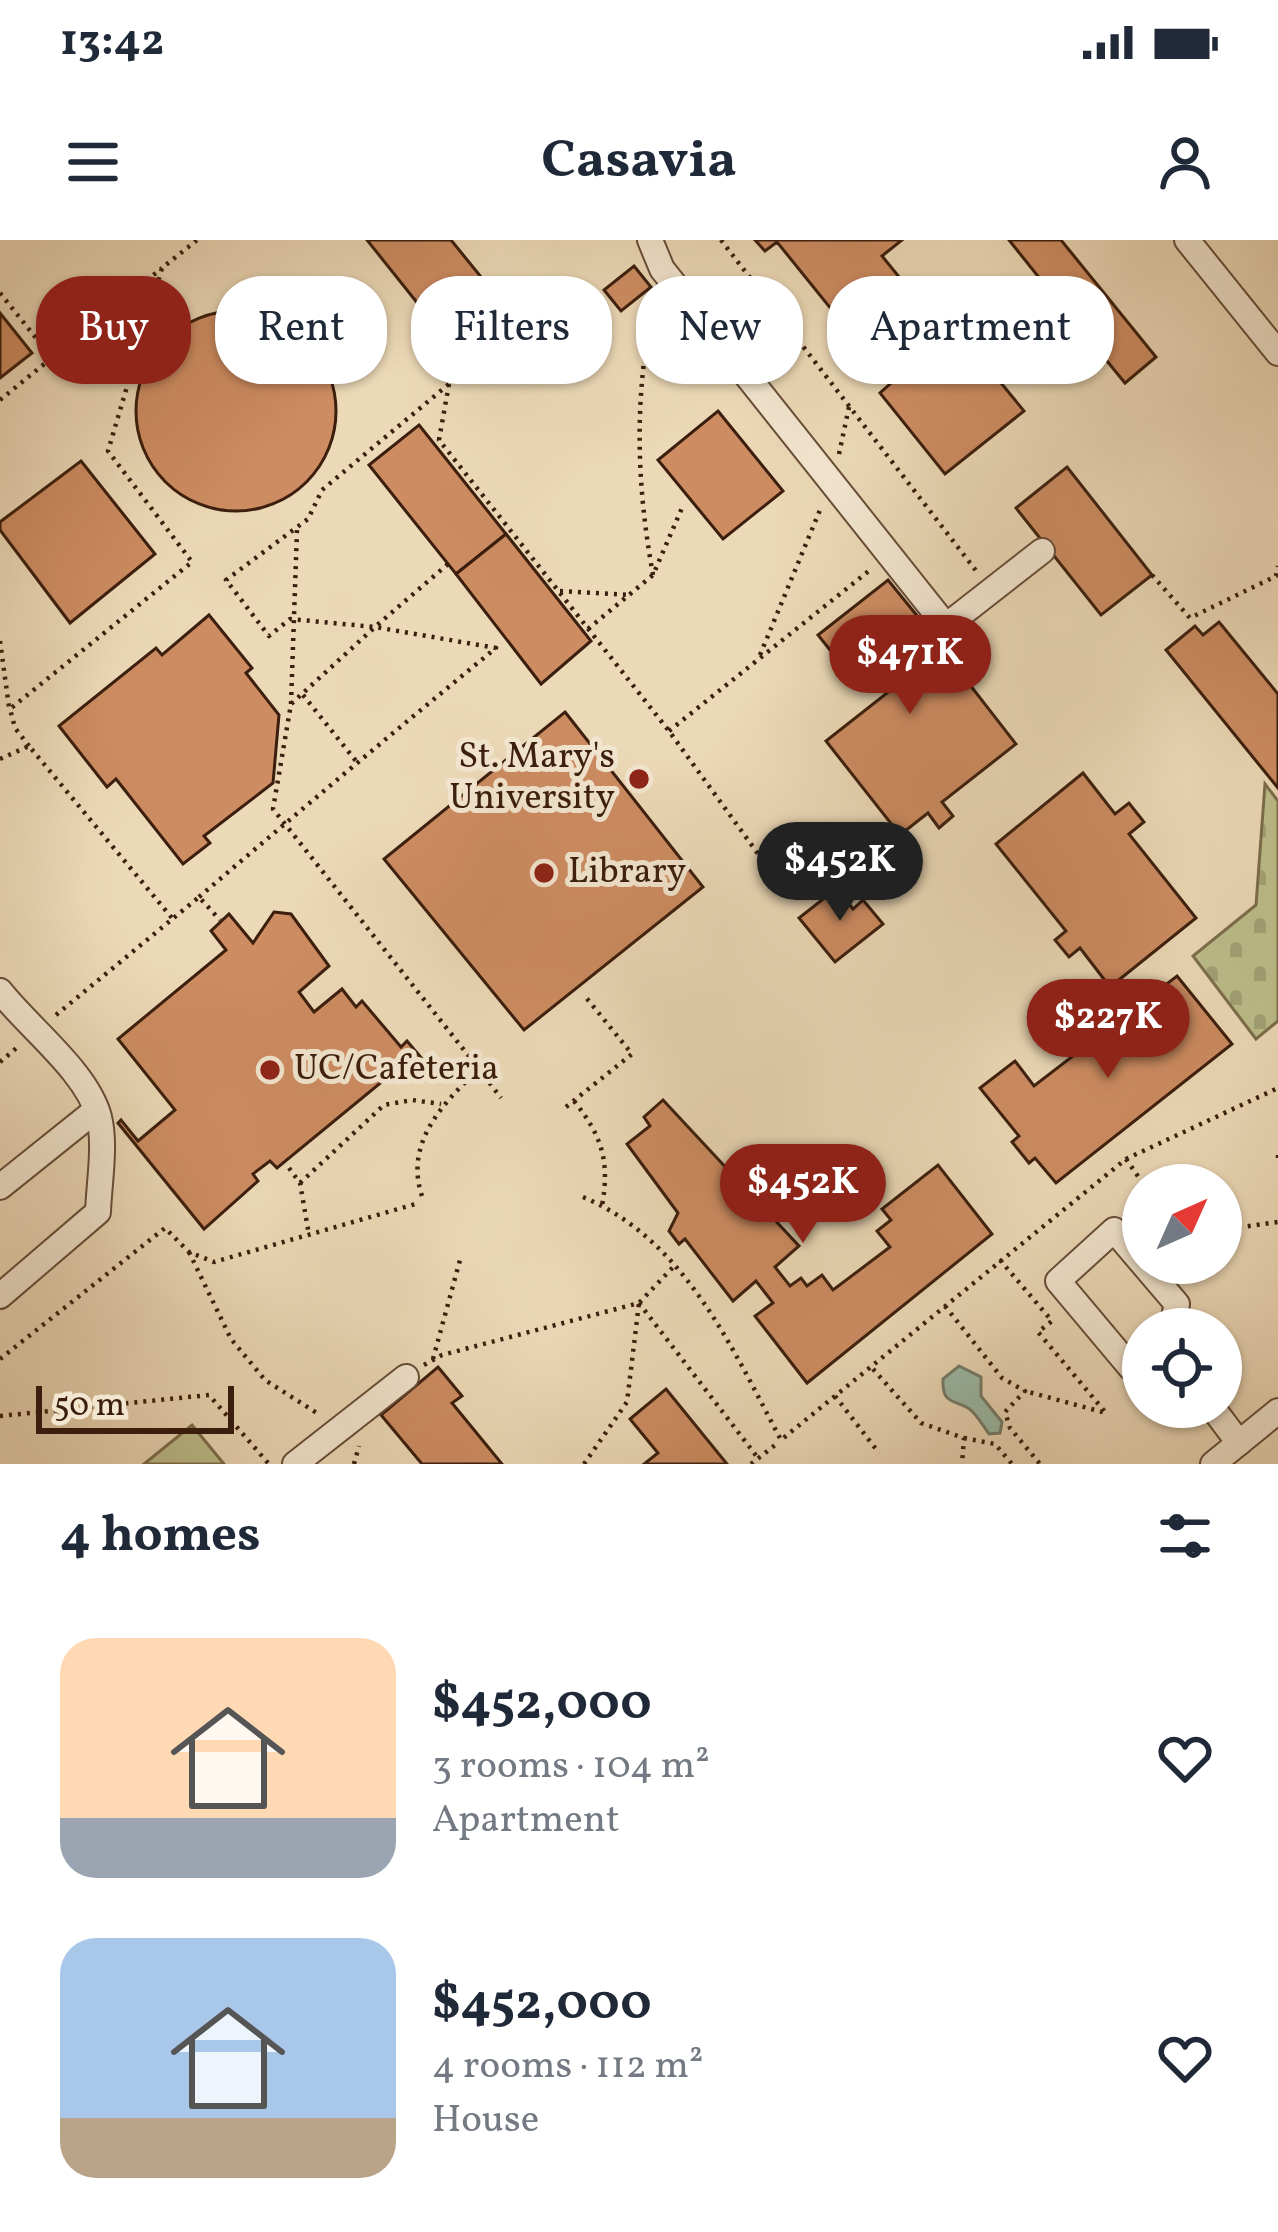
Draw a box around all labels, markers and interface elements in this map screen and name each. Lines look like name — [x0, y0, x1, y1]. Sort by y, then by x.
text: 13:42 — [60, 11, 165, 74]
text: Casavia — [541, 125, 737, 200]
icon: menu — [60, 129, 126, 195]
icon: person — [1152, 129, 1218, 195]
chip: Buy — [36, 276, 191, 384]
chip: Rent — [215, 276, 387, 384]
chip: Filters — [411, 276, 612, 384]
chip: New — [636, 276, 803, 384]
chip: Apartment — [827, 276, 1114, 384]
pin: $471K — [826, 615, 994, 717]
text: $471K — [856, 627, 964, 681]
place label: St. Mary's University — [449, 733, 615, 824]
marker: St. Mary's University — [626, 766, 652, 792]
pin: $452K — [756, 822, 924, 924]
text: $452K — [784, 834, 896, 888]
place label: Library — [568, 848, 686, 898]
marker: Library — [531, 860, 557, 886]
pin: $227K — [1024, 979, 1192, 1081]
text: $227K — [1054, 991, 1162, 1045]
place label: UC/Cafeteria — [294, 1045, 499, 1095]
marker: UC/Cafeteria — [257, 1057, 283, 1083]
pin: $452K — [719, 1144, 887, 1246]
text: $452K — [747, 1156, 859, 1210]
north arrow — [1122, 1164, 1242, 1284]
map controls — [1122, 1164, 1242, 1428]
button: locate — [1122, 1308, 1242, 1428]
scale bar — [36, 1380, 234, 1433]
text: 50 m — [54, 1384, 125, 1430]
text: 4 homes — [60, 1501, 261, 1572]
icon: filters — [1152, 1503, 1218, 1569]
text: $452,000 — [432, 1669, 652, 1740]
icon: home — [156, 1686, 300, 1830]
icon: heart — [1152, 1725, 1218, 1791]
text: 3 rooms · 104 m² — [432, 1740, 710, 1794]
text: Apartment — [432, 1794, 620, 1848]
text: $452,000 — [432, 1969, 652, 2040]
icon: home — [156, 1986, 300, 2130]
icon: heart — [1152, 2025, 1218, 2091]
text: 4 rooms · 112 m² — [432, 2040, 703, 2094]
text: House — [432, 2094, 539, 2148]

